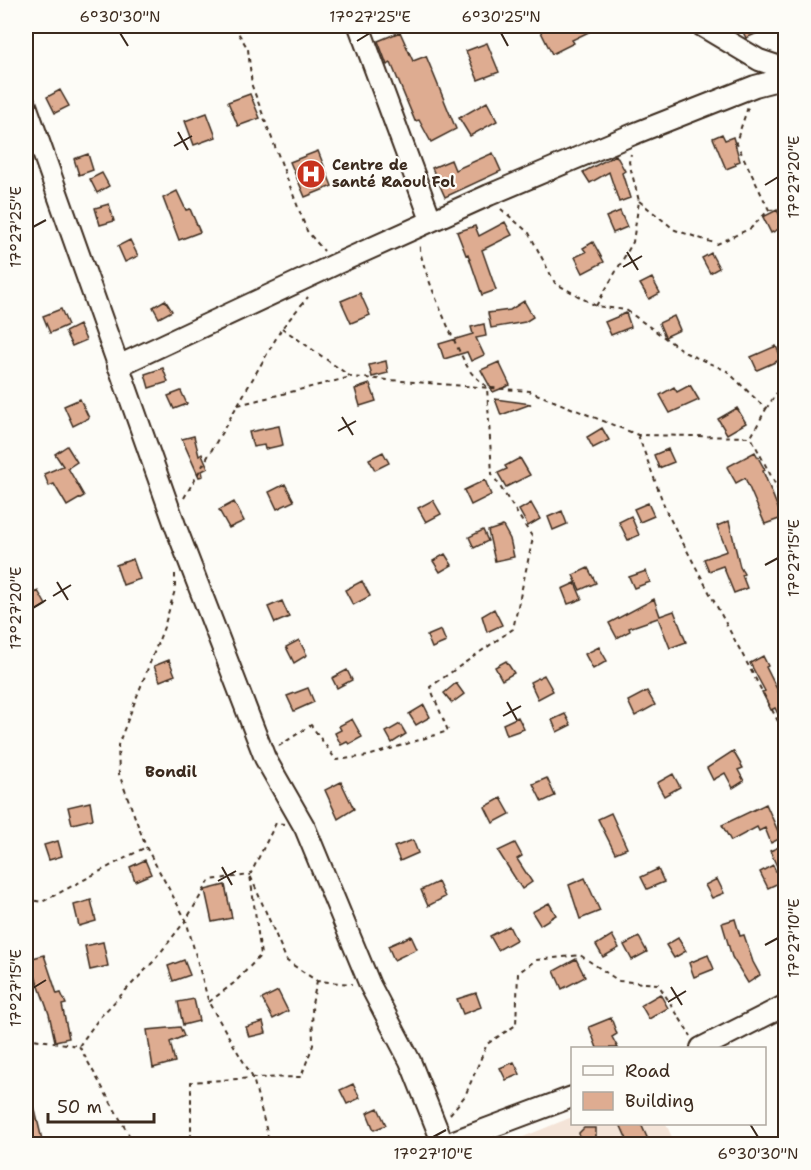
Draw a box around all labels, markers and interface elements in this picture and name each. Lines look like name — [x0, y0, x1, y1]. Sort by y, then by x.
text: 6°30'30"N — [80, 7, 160, 27]
text: 17°27'25"E — [329, 7, 411, 27]
text: 6°30'25"N — [461, 7, 541, 27]
text: 17°27'20"E — [784, 136, 804, 219]
place label: Centre de santé Raoul Fol — [332, 155, 455, 192]
hospital icon: Centre de santé Raoul Fol — [295, 158, 327, 190]
text: 17°27'25"E — [6, 186, 26, 268]
text: 17°27'15"E — [784, 519, 804, 597]
text: 17°27'20"E — [6, 567, 26, 650]
district label: Bondil — [145, 761, 197, 782]
text: 17°27'10"E — [784, 898, 804, 978]
text: 17°27'15"E — [6, 949, 26, 1027]
legend — [571, 1047, 766, 1125]
text: Road — [625, 1059, 670, 1083]
scale bar — [48, 1086, 154, 1124]
text: Building — [625, 1089, 694, 1113]
text: 50 m — [57, 1095, 102, 1119]
text: 17°27'10"E — [393, 1144, 473, 1164]
text: 6°30'30"N — [718, 1144, 798, 1164]

